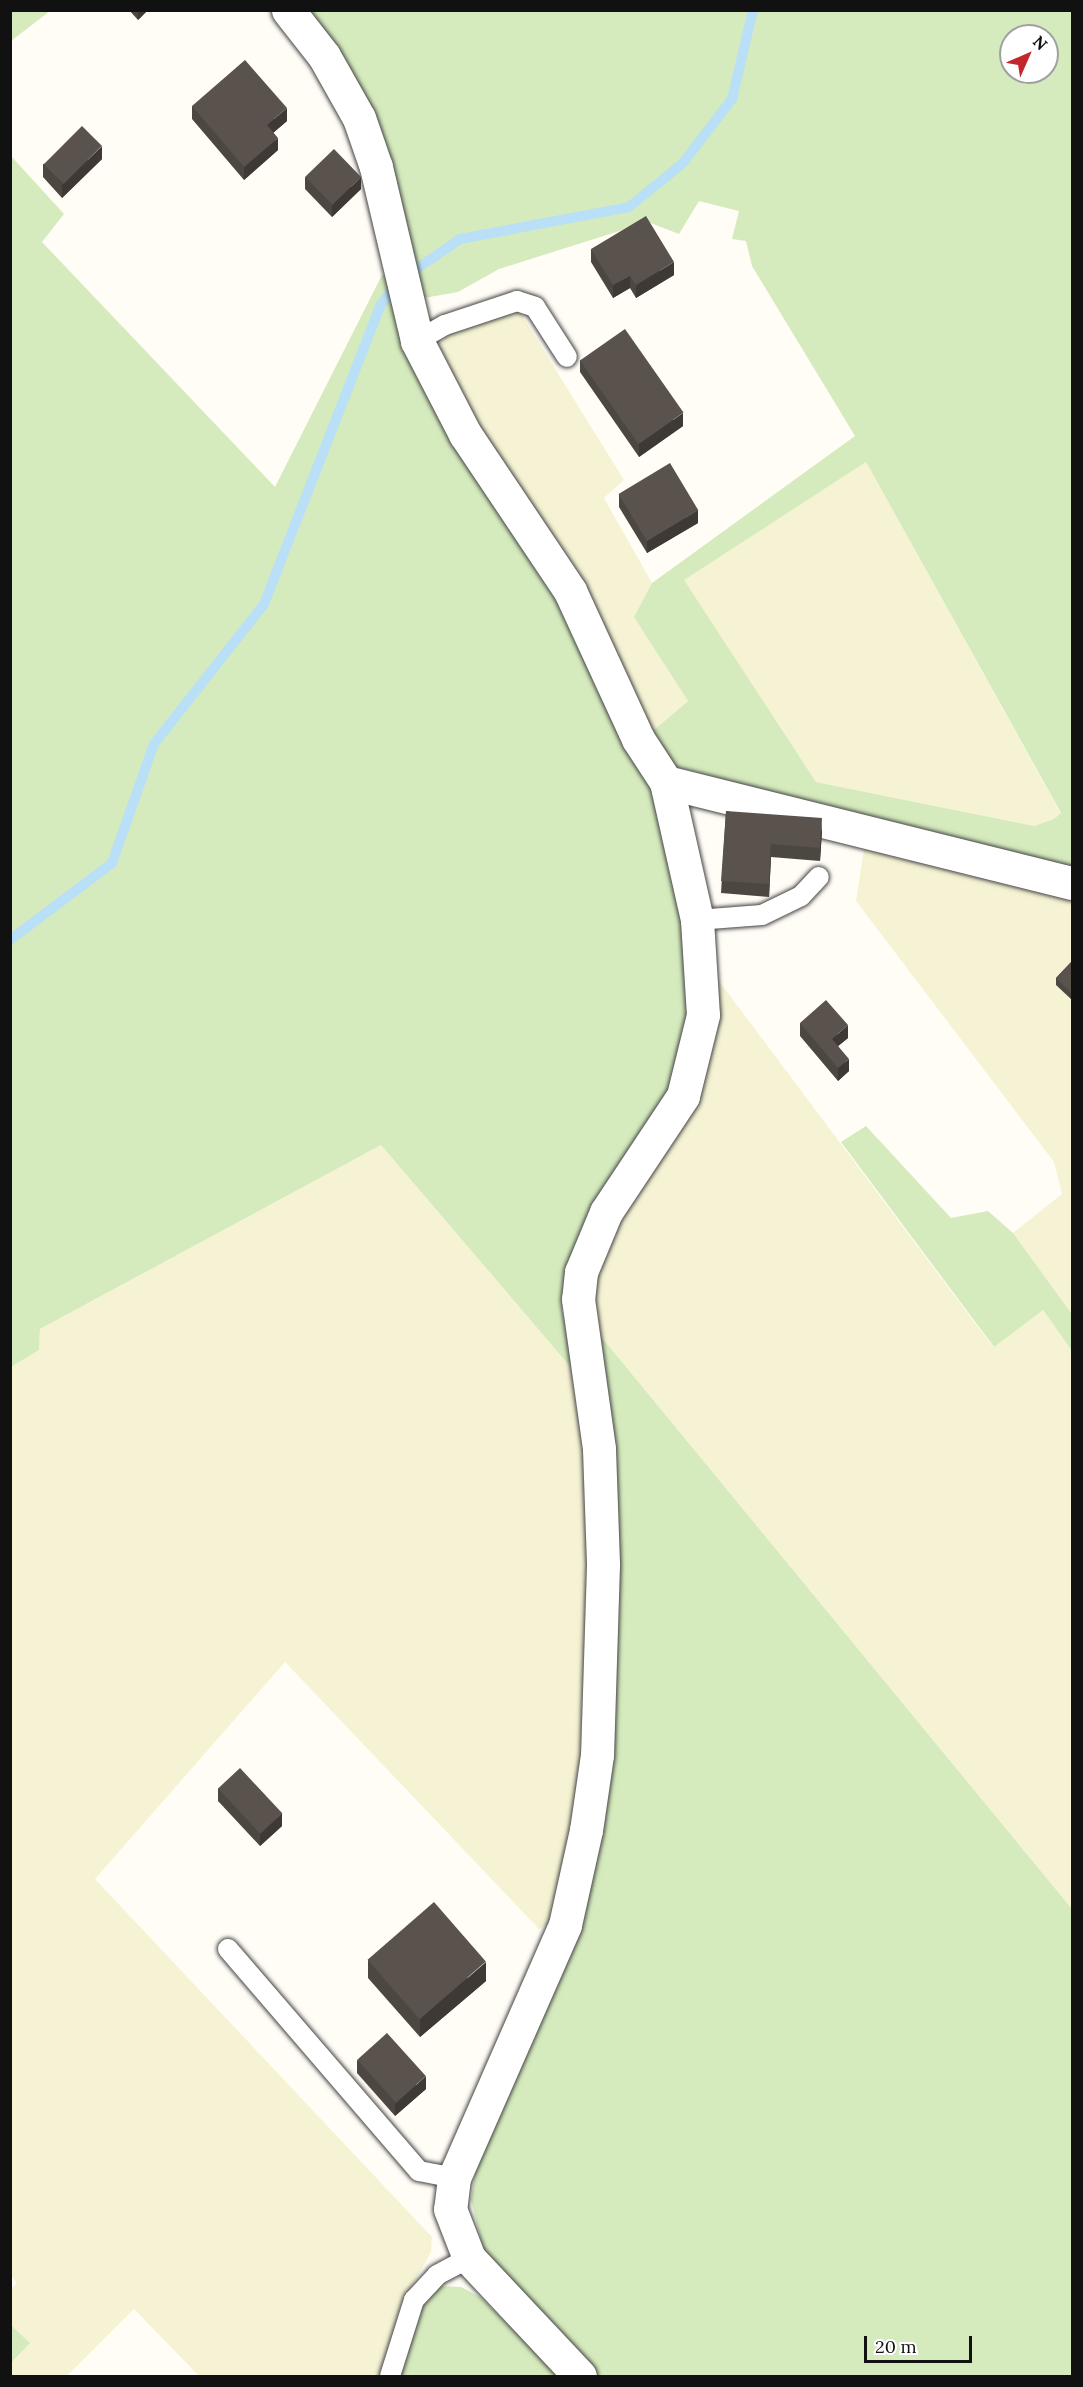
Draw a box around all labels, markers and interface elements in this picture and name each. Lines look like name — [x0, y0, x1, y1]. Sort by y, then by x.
north arrow — [999, 24, 1059, 84]
text: N — [1029, 31, 1052, 54]
scale bar — [867, 2324, 975, 2362]
text: 20 m — [875, 2335, 917, 2358]

